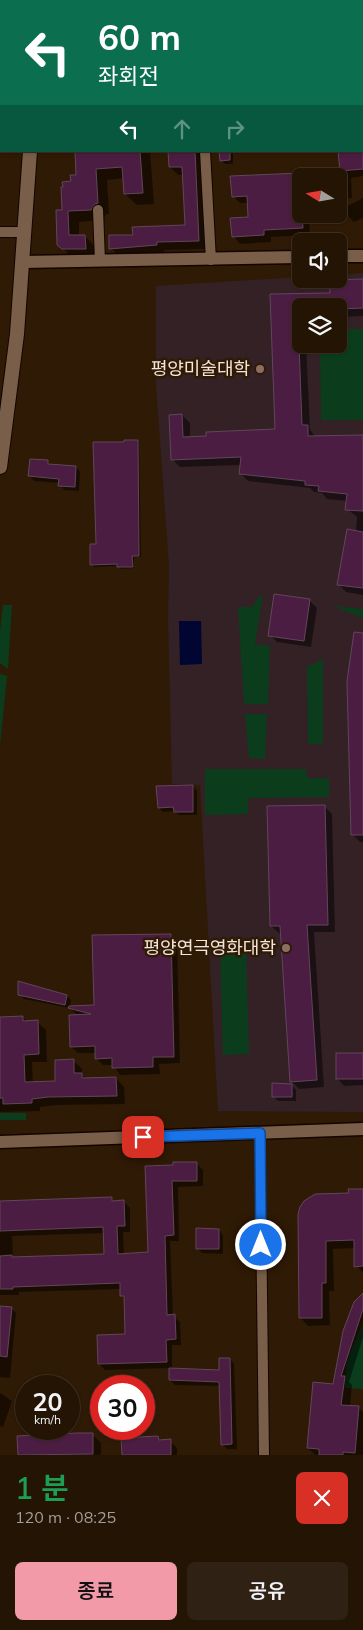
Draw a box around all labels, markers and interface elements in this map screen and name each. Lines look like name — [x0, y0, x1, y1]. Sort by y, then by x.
text: 60 m — [98, 15, 181, 59]
icon: left — [15, 20, 80, 85]
text: 좌회전 — [98, 62, 159, 90]
icon: left — [115, 115, 143, 143]
icon: ahead — [168, 115, 196, 143]
icon: right — [221, 115, 249, 143]
north arrow — [292, 168, 348, 222]
map controls — [292, 168, 347, 353]
button: sound — [292, 233, 347, 288]
button: layers — [292, 298, 347, 353]
place label: 평양미술대학 — [151, 357, 250, 380]
marker: 평양미술대학 — [254, 363, 266, 375]
place label: 평양연극영화대학 — [144, 936, 276, 959]
marker: 평양연극영화대학 — [280, 942, 292, 954]
pin — [122, 1116, 164, 1158]
icon: arrive — [129, 1123, 157, 1151]
position arrow — [234, 1218, 286, 1270]
speed limit sign: 30 — [90, 1375, 155, 1440]
text: 20 — [32, 1386, 63, 1417]
text: km/h — [34, 1412, 61, 1427]
text: 1 분 — [15, 1469, 69, 1507]
button: close — [296, 1472, 348, 1524]
text: 120 m · 08:25 — [15, 1507, 116, 1527]
button: 종료 — [15, 1562, 177, 1620]
button: 공유 — [187, 1562, 348, 1620]

